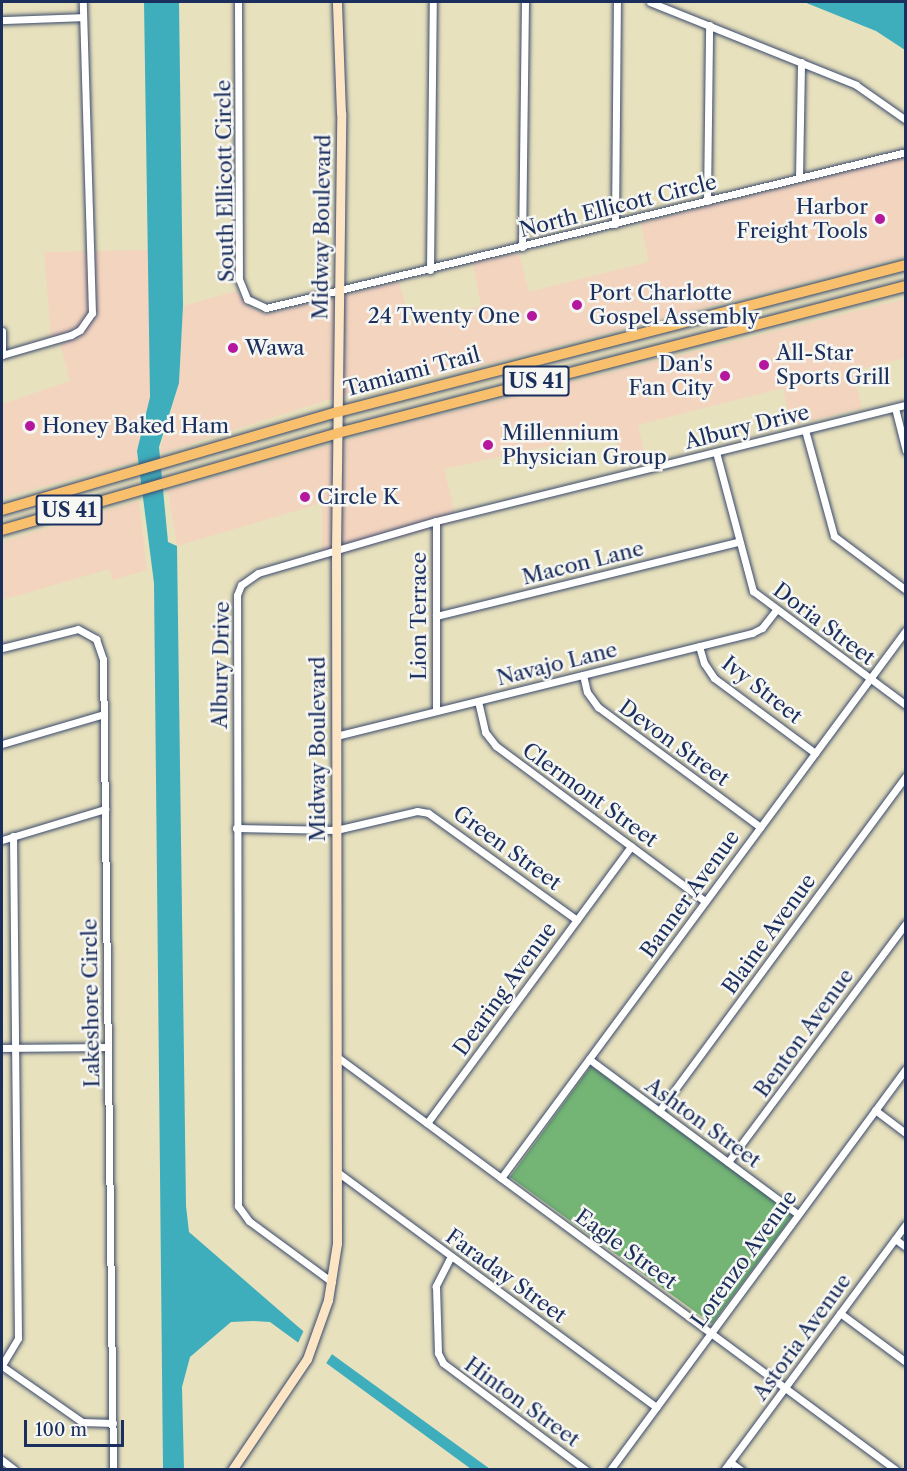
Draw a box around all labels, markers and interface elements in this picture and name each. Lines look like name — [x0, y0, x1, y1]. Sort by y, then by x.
street label: South Ellicott Circle — [211, 80, 239, 282]
street label: Midway Boulevard — [308, 134, 336, 320]
street label: North Ellicott Circle — [517, 169, 719, 243]
place label: Harbor Freight Tools — [736, 194, 868, 244]
marker: Harbor Freight Tools — [873, 212, 887, 226]
place label: Port Charlotte Gospel Assembly — [589, 280, 760, 330]
marker: Port Charlotte Gospel Assembly — [570, 298, 584, 312]
place label: 24 Twenty One — [366, 303, 520, 329]
marker: 24 Twenty One — [525, 309, 539, 323]
place label: Wawa — [245, 335, 305, 361]
place label: All-Star Sports Grill — [776, 340, 890, 390]
marker: Wawa — [226, 341, 240, 355]
street label: Tamiami Trail — [341, 342, 483, 402]
place label: Dan's Fan City — [629, 351, 713, 401]
marker: All-Star Sports Grill — [757, 358, 771, 372]
road number: US 41 — [502, 364, 570, 398]
marker: Dan's Fan City — [718, 369, 732, 383]
street label: Albury Drive — [682, 399, 812, 455]
place label: Honey Baked Ham — [42, 413, 230, 439]
marker: Honey Baked Ham — [23, 419, 37, 433]
place label: Millennium Physician Group — [502, 420, 667, 470]
marker: Millennium Physician Group — [479, 436, 497, 454]
place label: Circle K — [317, 484, 399, 510]
marker: Circle K — [298, 490, 312, 504]
road number: US 41 — [34, 493, 104, 527]
street label: Macon Lane — [520, 536, 646, 590]
street label: Lion Terrace — [406, 552, 432, 680]
street label: Doria Street — [768, 577, 880, 671]
street label: Albury Drive — [207, 601, 235, 729]
street label: Navajo Lane — [494, 637, 620, 691]
street label: Ivy Street — [717, 651, 807, 729]
street label: Midway Boulevard — [305, 656, 331, 842]
street label: Devon Street — [614, 695, 734, 791]
street label: Clermont Street — [517, 737, 663, 853]
street label: Green Street — [448, 800, 566, 896]
street label: Banner Avenue — [635, 825, 745, 963]
street label: Blaine Avenue — [717, 869, 821, 999]
street label: Dearing Avenue — [448, 917, 562, 1061]
street label: Lakeshore Circle — [77, 918, 105, 1088]
street label: Benton Avenue — [749, 964, 859, 1102]
street label: Ashton Street — [640, 1073, 766, 1173]
street label: Lorenzo Avenue — [686, 1185, 802, 1333]
street label: Eagle Street — [570, 1204, 682, 1294]
street label: Faraday Street — [440, 1224, 572, 1328]
street label: Astoria Avenue — [747, 1268, 857, 1406]
street label: Hinton Street — [460, 1352, 584, 1452]
scale bar — [27, 1408, 128, 1446]
text: 100 m — [35, 1419, 87, 1441]

